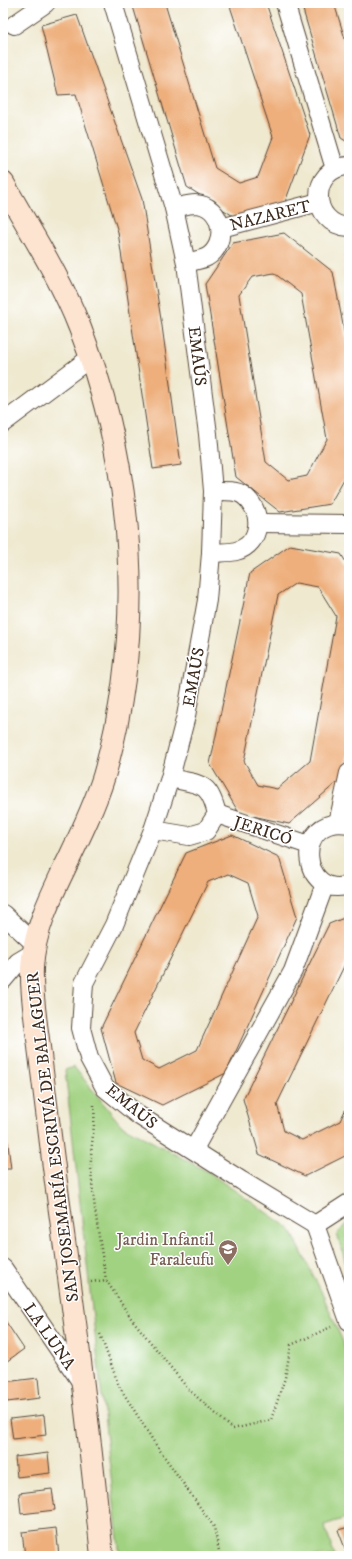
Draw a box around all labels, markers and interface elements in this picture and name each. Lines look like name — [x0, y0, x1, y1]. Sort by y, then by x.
street label: NAZARET — [228, 195, 313, 237]
street label: EMAÚS — [182, 325, 213, 387]
street label: EMAÚS — [177, 645, 210, 709]
street label: JERICÓ — [229, 810, 295, 851]
street label: SAN JOSEMARÍA ESCRIVÁ DE BALAGUER — [21, 970, 84, 1303]
street label: EMAÚS — [101, 1079, 162, 1134]
place label: Jardin Infantil Faraleufu — [114, 1229, 214, 1271]
school or university icon: Jardin Infantil Faraleufu — [217, 1238, 239, 1266]
street label: LA LUNA — [18, 1299, 80, 1374]

